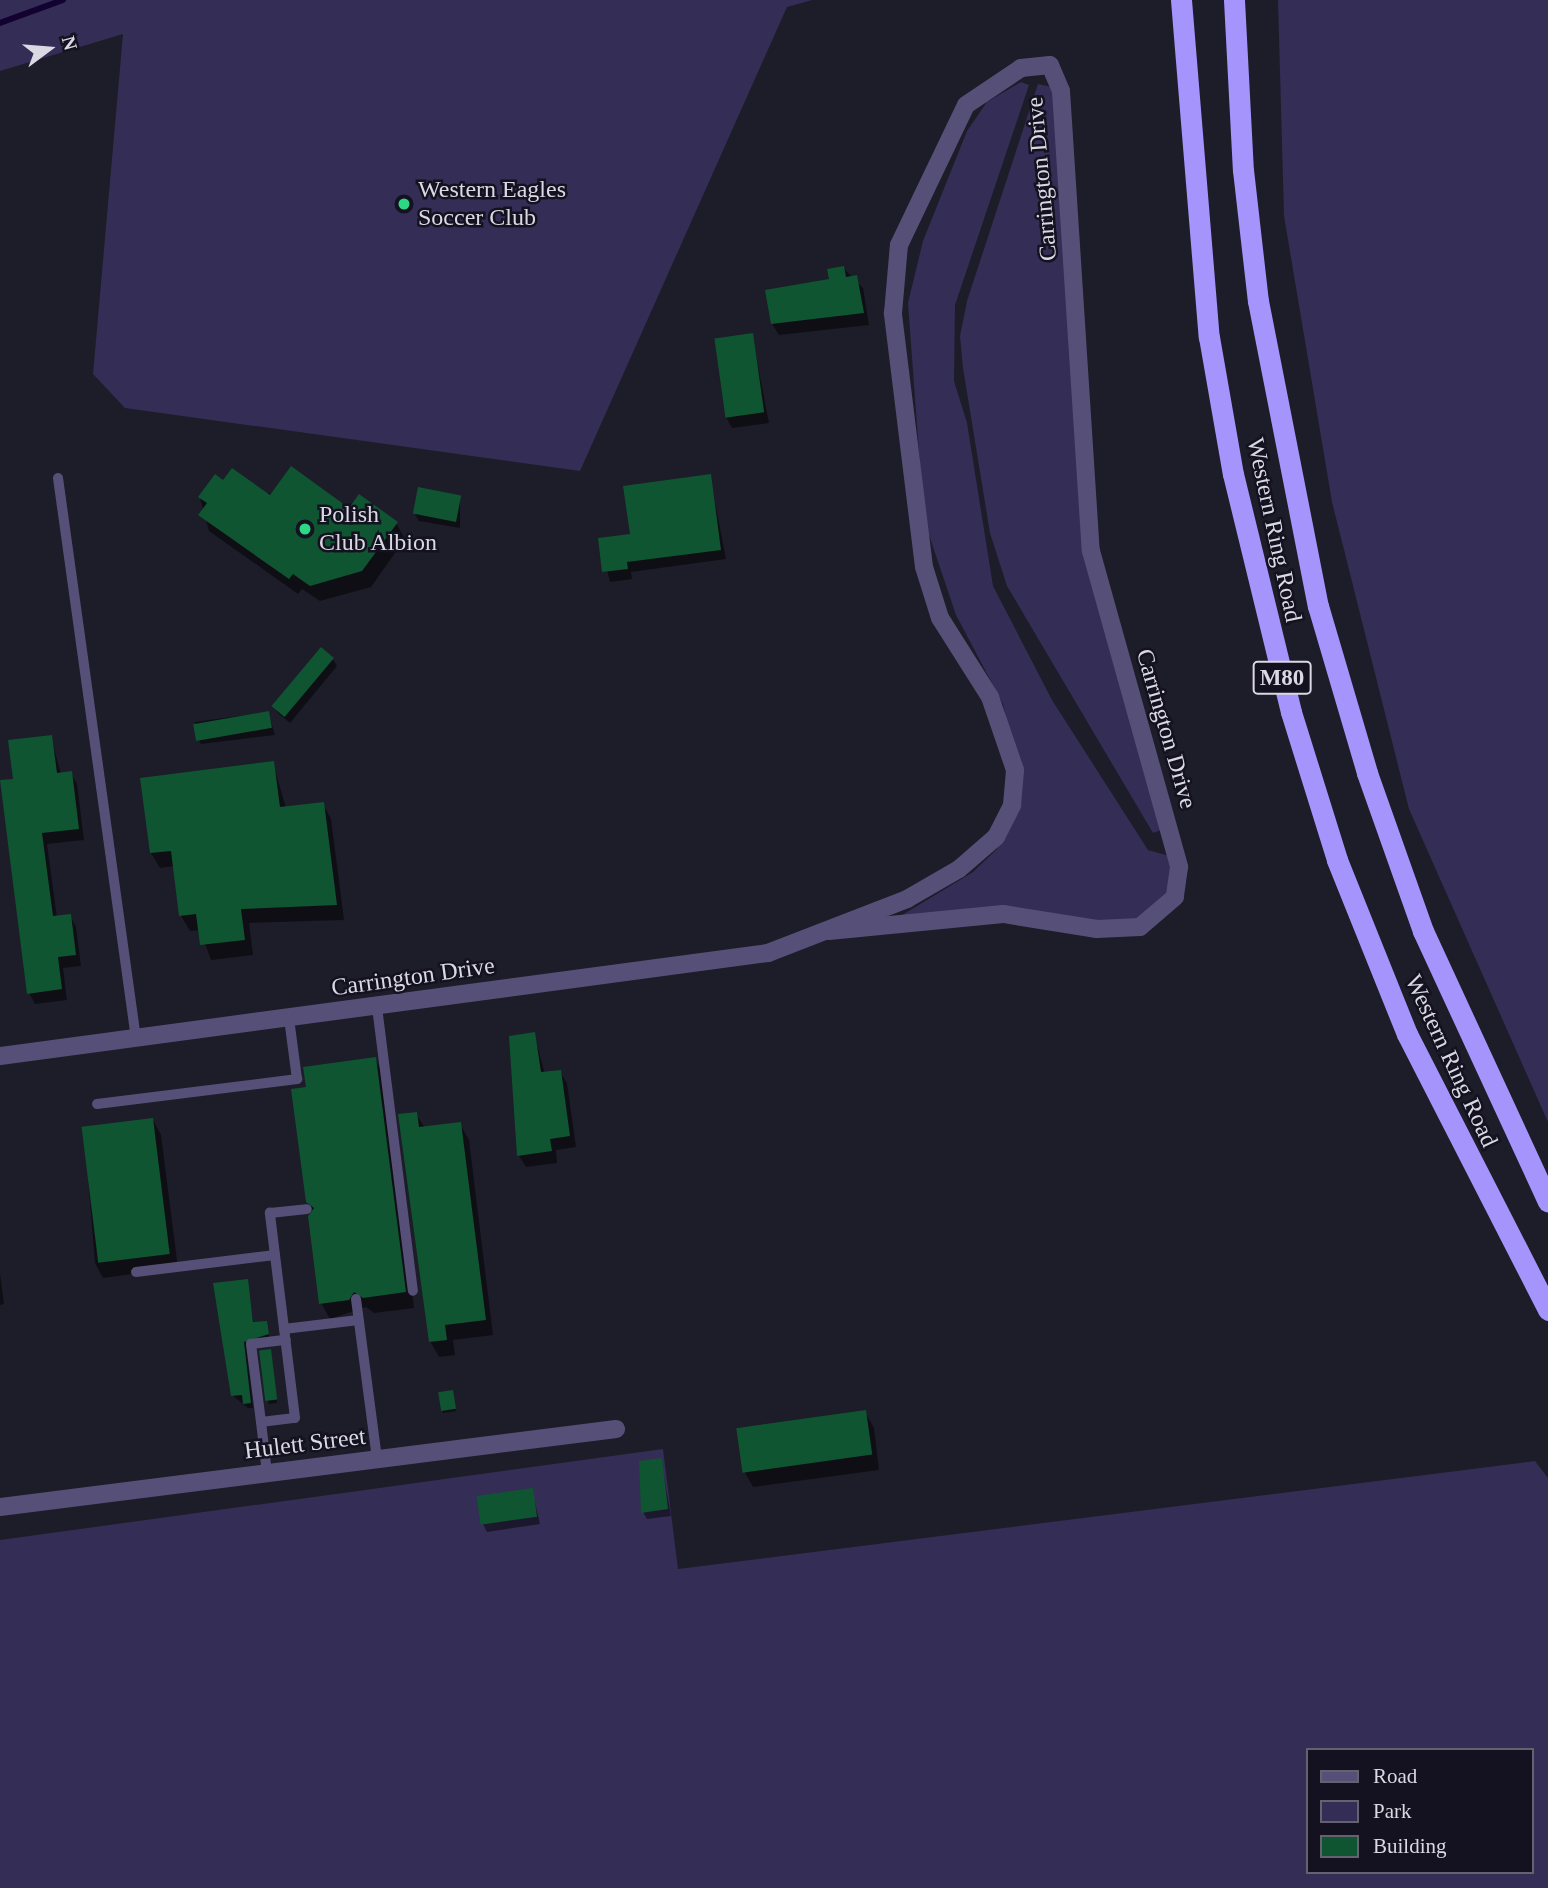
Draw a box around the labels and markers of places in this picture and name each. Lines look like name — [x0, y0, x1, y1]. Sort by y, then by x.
place label: Western Eagles Soccer Club — [418, 176, 566, 232]
marker: Western Eagles Soccer Club — [396, 196, 412, 212]
place label: Polish Club Albion — [319, 501, 438, 557]
marker: Polish Club Albion — [297, 521, 313, 537]

